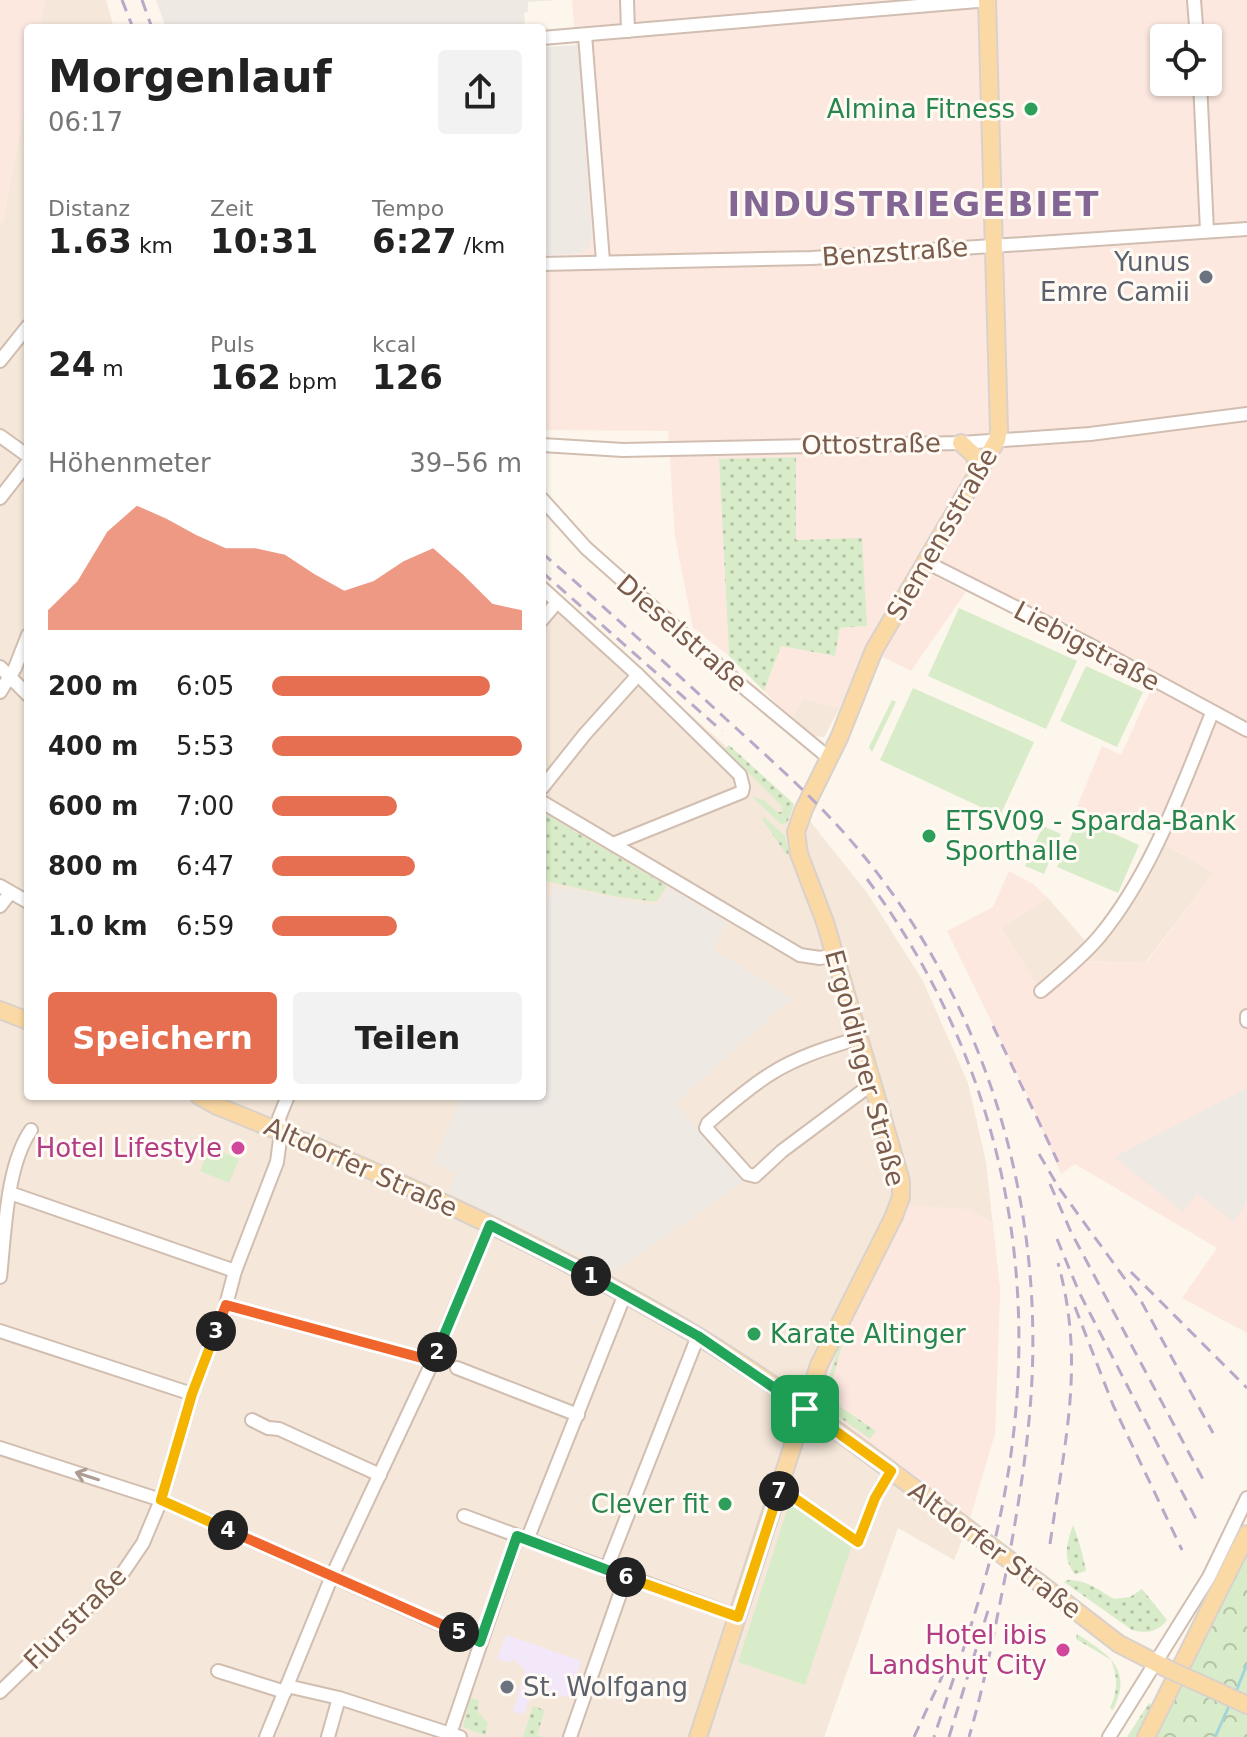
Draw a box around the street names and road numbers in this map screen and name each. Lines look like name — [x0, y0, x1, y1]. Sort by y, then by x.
street label: Benzstraße — [821, 232, 969, 272]
street label: Ottostraße — [801, 428, 941, 460]
street label: Siemensstraße — [881, 443, 1003, 625]
street label: Dieselstraße — [611, 568, 753, 698]
street label: Liebigstraße — [1009, 595, 1165, 697]
street label: Ergoldinger Straße — [819, 946, 911, 1190]
street label: Altdorfer Straße — [260, 1111, 462, 1223]
street label: Altdorfer Straße — [903, 1475, 1087, 1625]
street label: Flurstraße — [18, 1561, 132, 1675]

